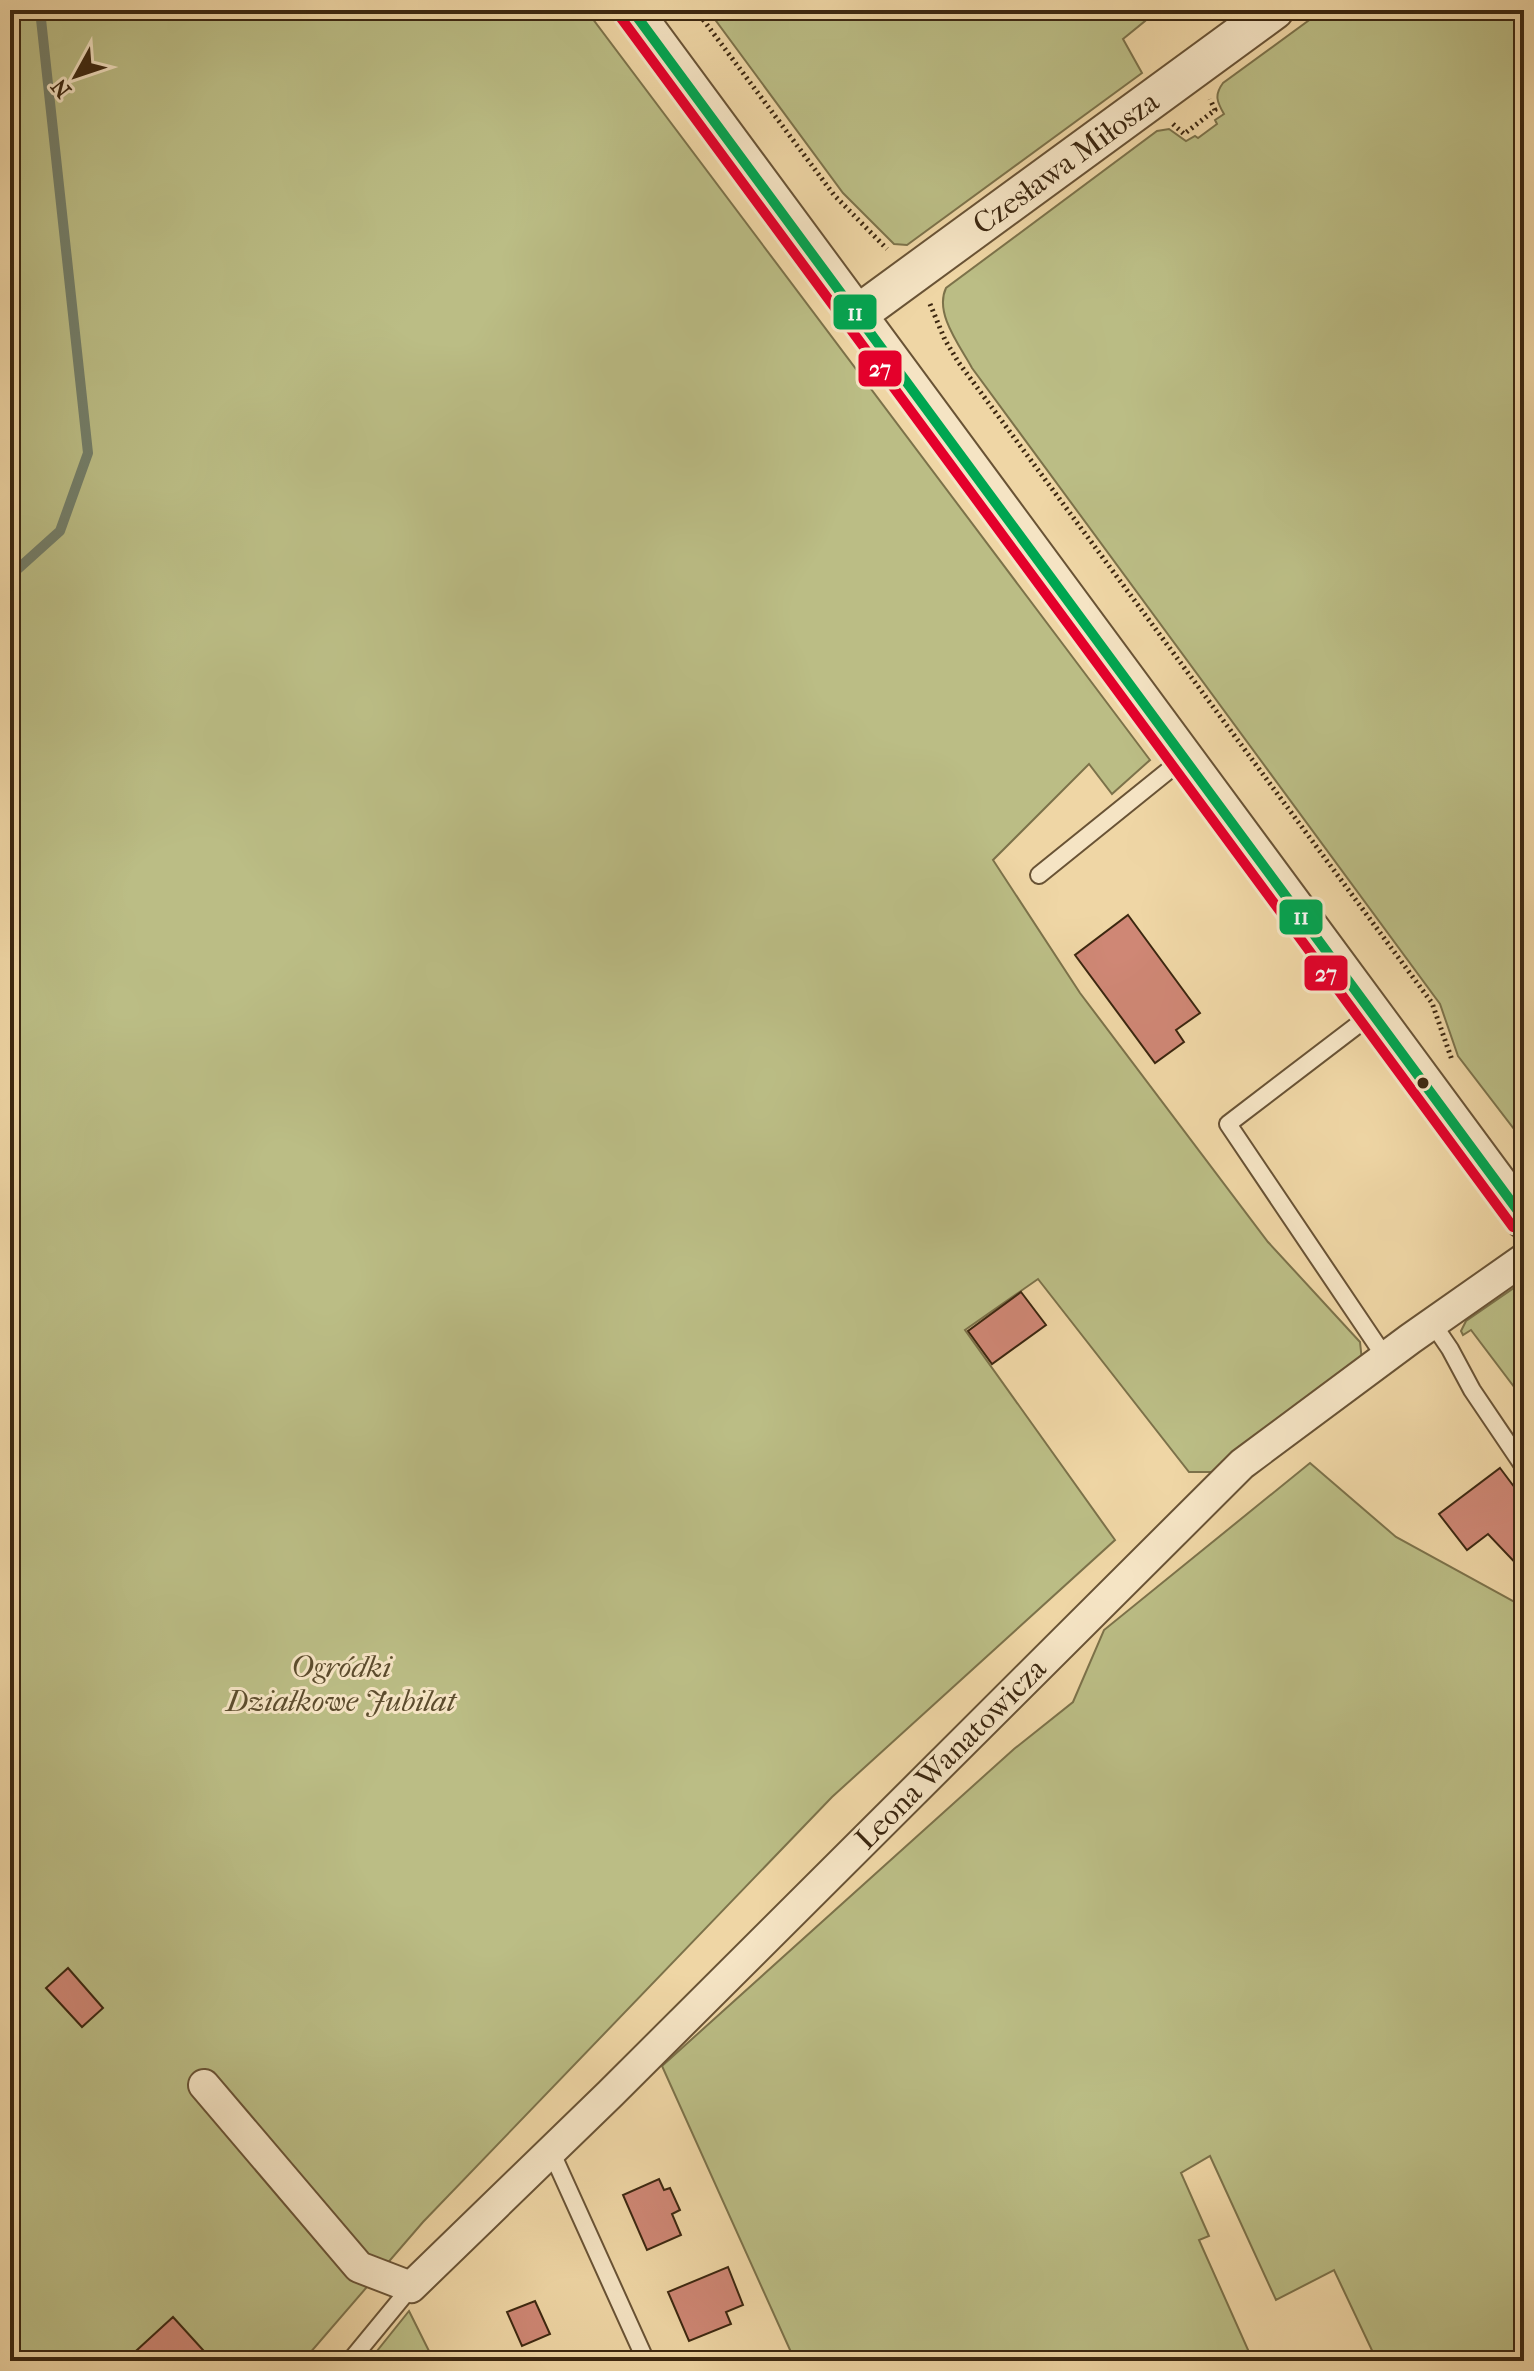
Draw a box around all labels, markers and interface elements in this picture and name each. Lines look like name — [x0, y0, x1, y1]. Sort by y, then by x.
north arrow — [36, 36, 116, 116]
text: N — [46, 73, 77, 103]
street label: Czesława Miłosza — [966, 83, 1167, 242]
line badge: 11 — [832, 293, 878, 331]
text: 11 — [847, 300, 863, 326]
line badge: 27 — [857, 349, 903, 388]
text: 27 — [869, 356, 891, 382]
line badge: 11 — [1278, 898, 1324, 936]
text: 11 — [1293, 904, 1309, 930]
line badge: 27 — [1303, 954, 1349, 992]
text: 27 — [1315, 961, 1337, 987]
unlabelled marker — [1415, 1075, 1431, 1091]
park label: Ogródki Działkowe Jubilat — [224, 1650, 458, 1719]
street label: Leona Wanatowicza — [848, 1651, 1054, 1857]

